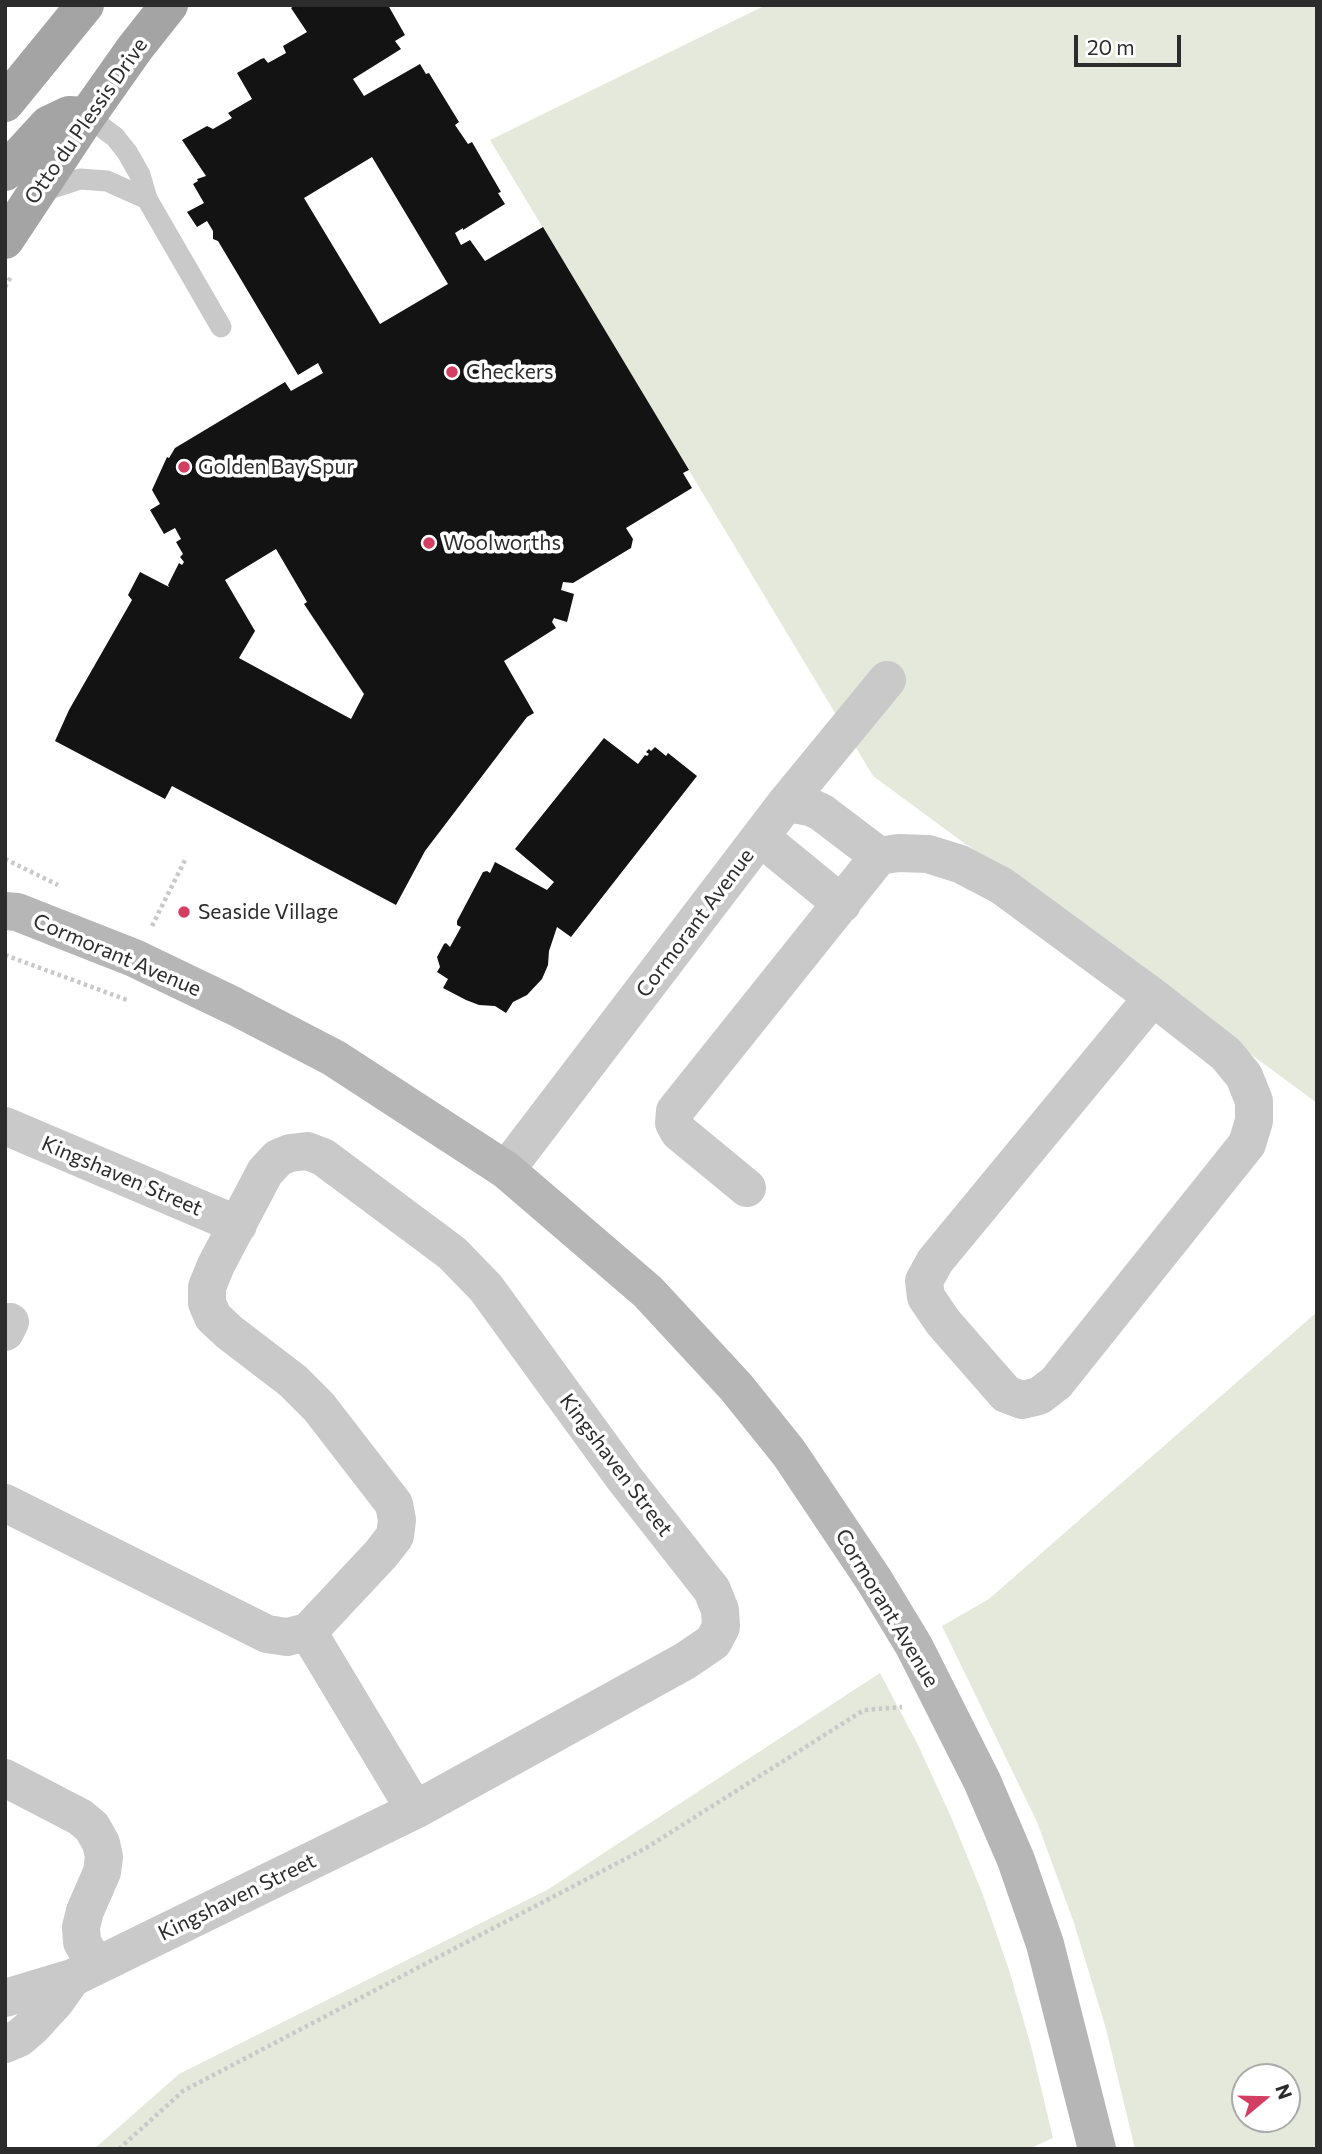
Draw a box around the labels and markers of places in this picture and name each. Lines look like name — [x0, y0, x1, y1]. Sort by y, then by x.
place label: Checkers — [466, 359, 553, 385]
marker: Checkers — [444, 364, 460, 380]
place label: Golden Bay Spur — [198, 454, 355, 480]
marker: Golden Bay Spur — [176, 459, 192, 475]
place label: Woolworths — [443, 530, 561, 556]
marker: Woolworths — [421, 535, 437, 551]
place label: Seaside Village — [198, 899, 338, 925]
marker: Seaside Village — [176, 904, 192, 920]

